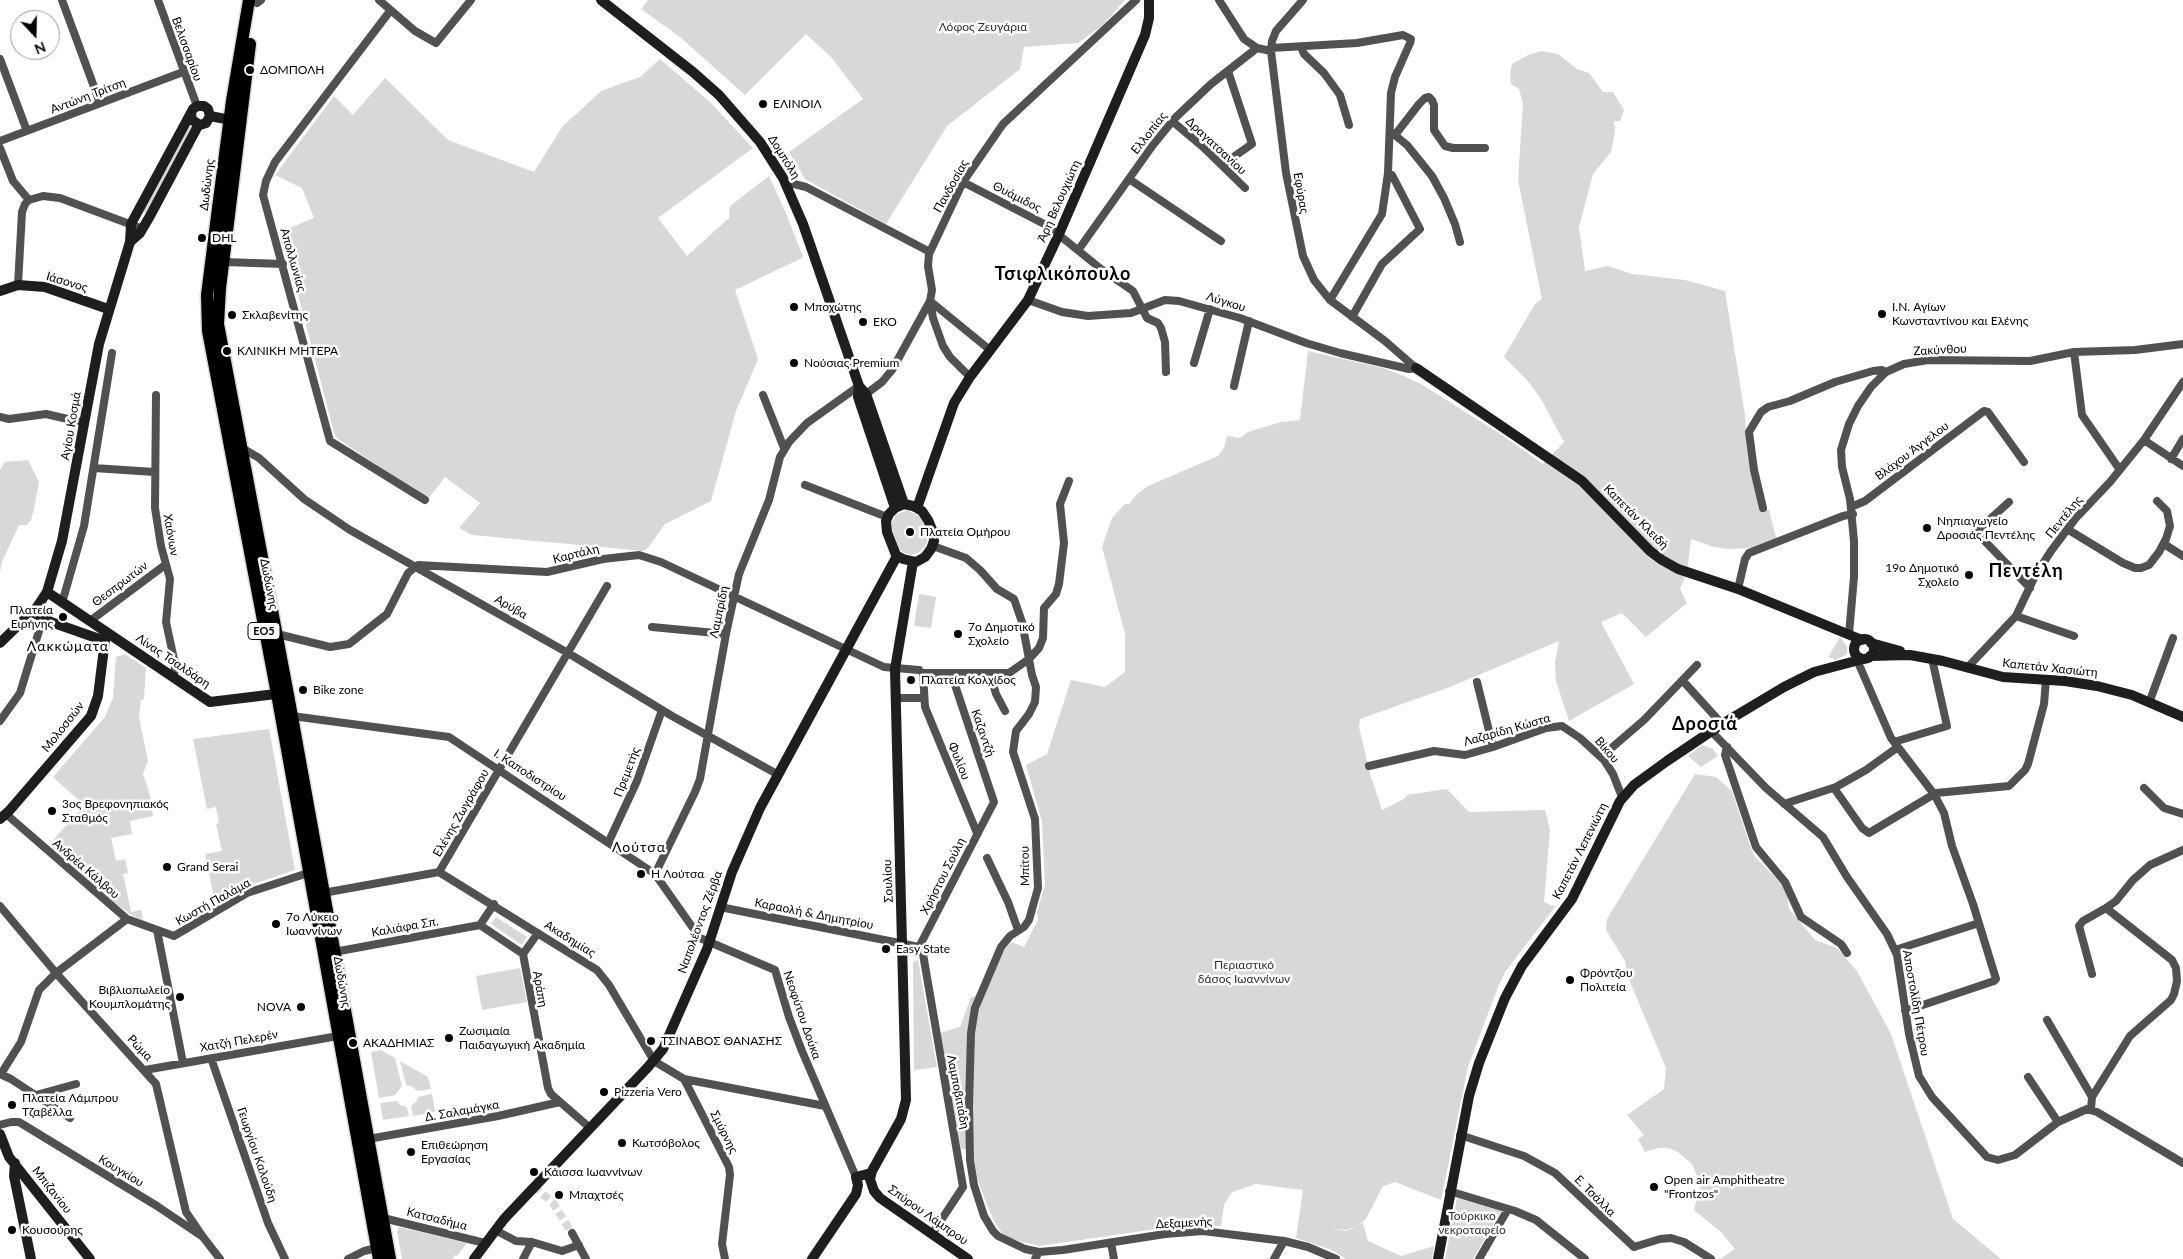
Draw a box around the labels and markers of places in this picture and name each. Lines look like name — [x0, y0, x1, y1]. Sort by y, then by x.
place label: ΔΟΜΠΟΛΗ — [260, 63, 325, 77]
marker: ΔΟΜΠΟΛΗ — [244, 64, 256, 76]
place label: ΕΛΙΝΟΙΛ — [773, 97, 822, 111]
marker: ΕΛΙΝΟΙΛ — [757, 98, 769, 110]
place label: DHL — [212, 231, 236, 245]
marker: DHL — [196, 232, 208, 244]
place label: Μποχώτης — [804, 300, 862, 314]
place label: Ι.Ν. Αγίων Κωνσταντίνου και Ελένης — [1892, 300, 2028, 328]
marker: Μποχώτης — [788, 301, 800, 313]
place label: Σκλαβενίτης — [242, 308, 308, 322]
marker: Ι.Ν. Αγίων Κωνσταντίνου και Ελένης — [1876, 308, 1888, 320]
marker: Σκλαβενίτης — [226, 309, 238, 321]
place label: EKO — [873, 315, 897, 329]
marker: EKO — [857, 316, 869, 328]
place label: ΚΛΙΝΙΚΗ ΜΗΤΕΡΑ — [237, 344, 338, 358]
marker: ΚΛΙΝΙΚΗ ΜΗΤΕΡΑ — [221, 345, 233, 357]
place label: Νούσιας Premium — [804, 356, 899, 370]
marker: Νούσιας Premium — [788, 357, 800, 369]
place label: Νηπιαγωγείο Δροσιάς Πεντέλης — [1937, 514, 2035, 542]
marker: Νηπιαγωγείο Δροσιάς Πεντέλης — [1921, 522, 1933, 534]
place label: Πλατεία Ομήρου — [920, 525, 1010, 539]
marker: Πλατεία Ομήρου — [904, 526, 916, 538]
place label: 19ο Δημοτικό Σχολείο — [1885, 561, 1959, 589]
marker: 19ο Δημοτικό Σχολείο — [1963, 569, 1975, 581]
place label: Πλατεία Ειρήνης — [9, 603, 53, 631]
marker: Πλατεία Ειρήνης — [57, 611, 69, 623]
place label: 7ο Δημοτικό Σχολείο — [968, 620, 1035, 648]
marker: 7ο Δημοτικό Σχολείο — [952, 628, 964, 640]
place label: Πλατεία Κολχίδος — [921, 673, 1016, 687]
marker: Πλατεία Κολχίδος — [905, 674, 917, 686]
place label: Bike zone — [313, 683, 364, 697]
marker: Bike zone — [297, 684, 309, 696]
place label: 3ος Βρεφονηπιακός Σταθμός — [62, 797, 168, 825]
marker: 3ος Βρεφονηπιακός Σταθμός — [46, 805, 58, 817]
place label: Grand Serai — [177, 860, 238, 874]
marker: Grand Serai — [161, 861, 173, 873]
place label: Η Λούτσα — [651, 867, 704, 881]
marker: Η Λούτσα — [635, 868, 647, 880]
place label: 7ο Λύκειο Ιωαννίνων — [286, 910, 342, 938]
marker: 7ο Λύκειο Ιωαννίνων — [270, 918, 282, 930]
place label: Easy State — [896, 942, 950, 956]
marker: Easy State — [880, 943, 892, 955]
place label: Φρόντζου Πολιτεία — [1580, 966, 1633, 994]
marker: Φρόντζου Πολιτεία — [1564, 974, 1576, 986]
place label: Βιβλιοπωλείο Κουμπλομάτης — [89, 983, 170, 1011]
marker: Βιβλιοπωλείο Κουμπλομάτης — [174, 991, 186, 1003]
place label: NOVA — [257, 1000, 291, 1014]
marker: NOVA — [295, 1001, 307, 1013]
place label: Ζωσιμαία Παιδαγωγική Ακαδημία — [459, 1024, 585, 1052]
marker: Ζωσιμαία Παιδαγωγική Ακαδημία — [443, 1032, 455, 1044]
place label: ΤΣΙΝΑΒΟΣ ΘΑΝΑΣΗΣ — [661, 1034, 782, 1048]
marker: ΤΣΙΝΑΒΟΣ ΘΑΝΑΣΗΣ — [645, 1035, 657, 1047]
place label: ΑΚΑΔΗΜΙΑΣ — [363, 1036, 434, 1050]
marker: ΑΚΑΔΗΜΙΑΣ — [347, 1037, 359, 1049]
place label: Pizzeria Vero — [614, 1085, 682, 1099]
marker: Pizzeria Vero — [598, 1086, 610, 1098]
place label: Πλατεία Λάμπρου Τζαβέλλα — [22, 1091, 118, 1119]
marker: Πλατεία Λάμπρου Τζαβέλλα — [6, 1099, 18, 1111]
place label: Κωτσόβολος — [632, 1136, 700, 1150]
marker: Κωτσόβολος — [616, 1137, 628, 1149]
place label: Επιθεώρηση Εργασίας — [421, 1138, 488, 1166]
marker: Επιθεώρηση Εργασίας — [405, 1146, 417, 1158]
place label: Κάισσα Ιωαννίνων — [544, 1165, 642, 1179]
marker: Κάισσα Ιωαννίνων — [528, 1166, 540, 1178]
place label: Open air Amphitheatre "Frontzos" — [1664, 1173, 1785, 1201]
marker: Open air Amphitheatre "Frontzos" — [1648, 1181, 1660, 1193]
place label: Μπαχτσές — [569, 1188, 623, 1202]
marker: Μπαχτσές — [553, 1189, 565, 1201]
place label: Κουσούρης — [22, 1223, 83, 1237]
marker: Κουσούρης — [6, 1224, 18, 1236]

